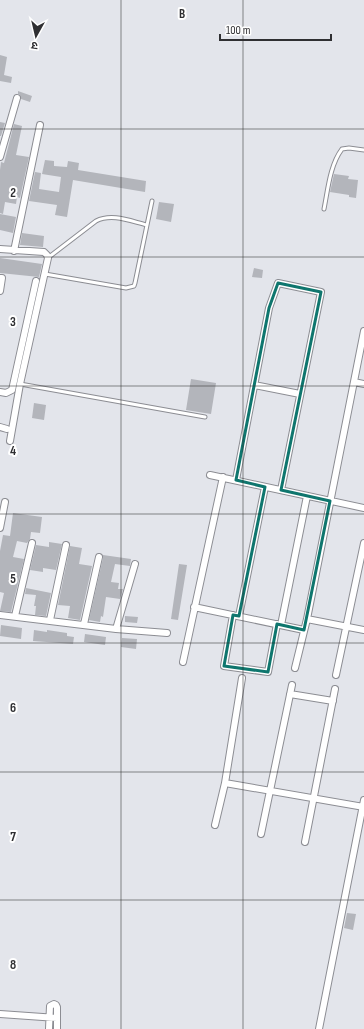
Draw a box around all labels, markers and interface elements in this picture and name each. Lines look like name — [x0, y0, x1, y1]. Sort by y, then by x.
text: B — [179, 6, 185, 22]
north arrow — [16, 16, 56, 56]
scale bar — [220, 16, 331, 42]
text: 100 m — [226, 23, 251, 38]
text: उ — [30, 38, 39, 52]
text: 2 — [10, 185, 16, 201]
text: 3 — [10, 314, 16, 330]
text: 4 — [10, 443, 16, 459]
text: 5 — [10, 571, 16, 587]
text: 6 — [10, 700, 16, 716]
text: 7 — [10, 829, 16, 845]
text: 8 — [10, 957, 16, 973]

